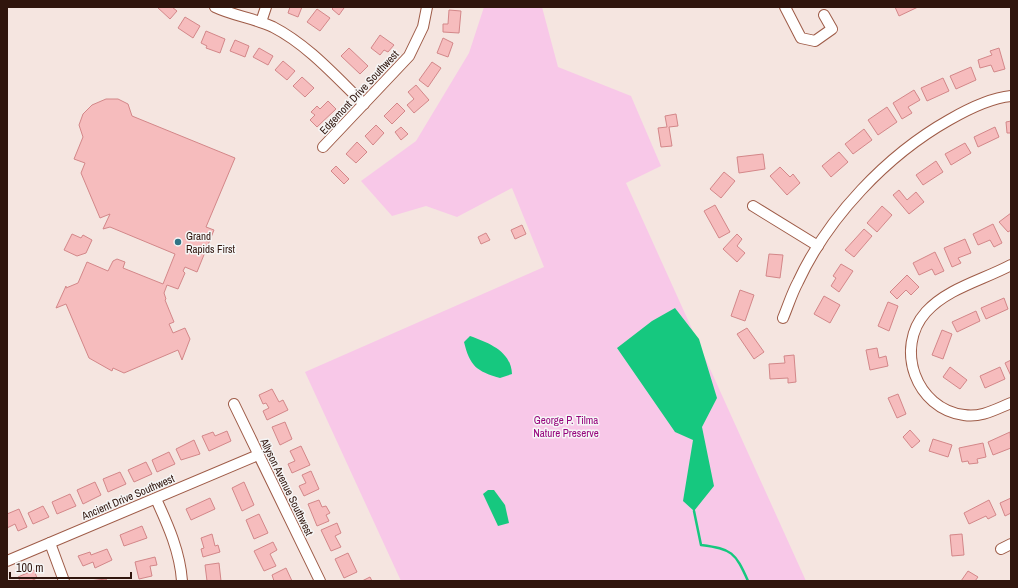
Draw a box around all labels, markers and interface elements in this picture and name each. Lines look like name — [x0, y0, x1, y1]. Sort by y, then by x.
street label: Edgemont Drive Southwest — [316, 47, 402, 137]
place label: Grand Rapids First — [186, 229, 236, 256]
marker: Grand Rapids First — [173, 237, 183, 247]
park label: George P. Tilma Nature Preserve — [533, 413, 599, 440]
street label: Allyson Avenue Southwest — [257, 435, 317, 538]
street label: Ancient Drive Southwest — [79, 471, 177, 523]
scale bar — [10, 554, 131, 580]
text: 100 m — [16, 560, 43, 576]

